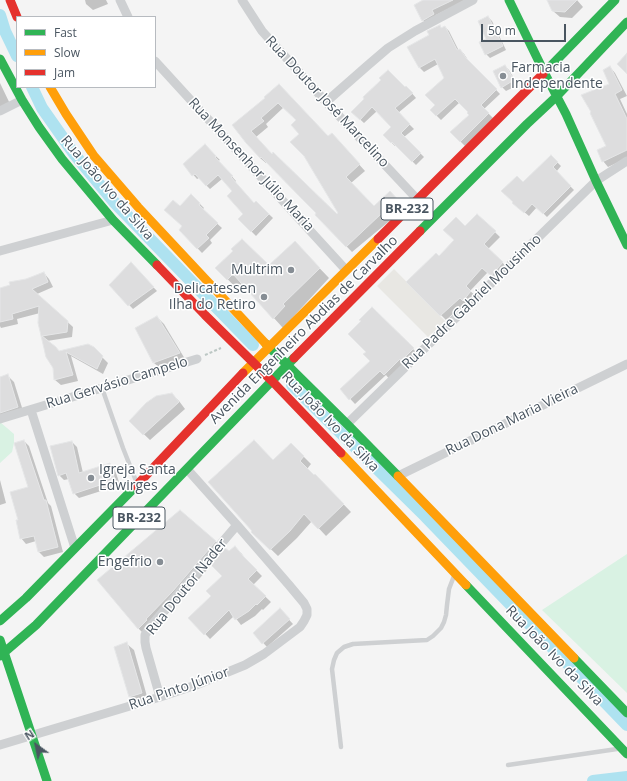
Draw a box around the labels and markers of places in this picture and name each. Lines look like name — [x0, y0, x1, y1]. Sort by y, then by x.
place label: Farmacia Independente — [511, 60, 603, 92]
marker: Farmacia Independente — [498, 71, 508, 81]
place label: Multrim — [231, 262, 283, 278]
marker: Multrim — [286, 265, 296, 275]
place label: Delicatessen Ilha do Retiro — [169, 281, 256, 314]
marker: Delicatessen Ilha do Retiro — [259, 292, 269, 302]
place label: Igreja Santa Edwirges — [99, 462, 176, 494]
marker: Igreja Santa Edwirges — [86, 473, 96, 483]
place label: Engefrio — [98, 554, 152, 570]
marker: Engefrio — [155, 557, 165, 567]

